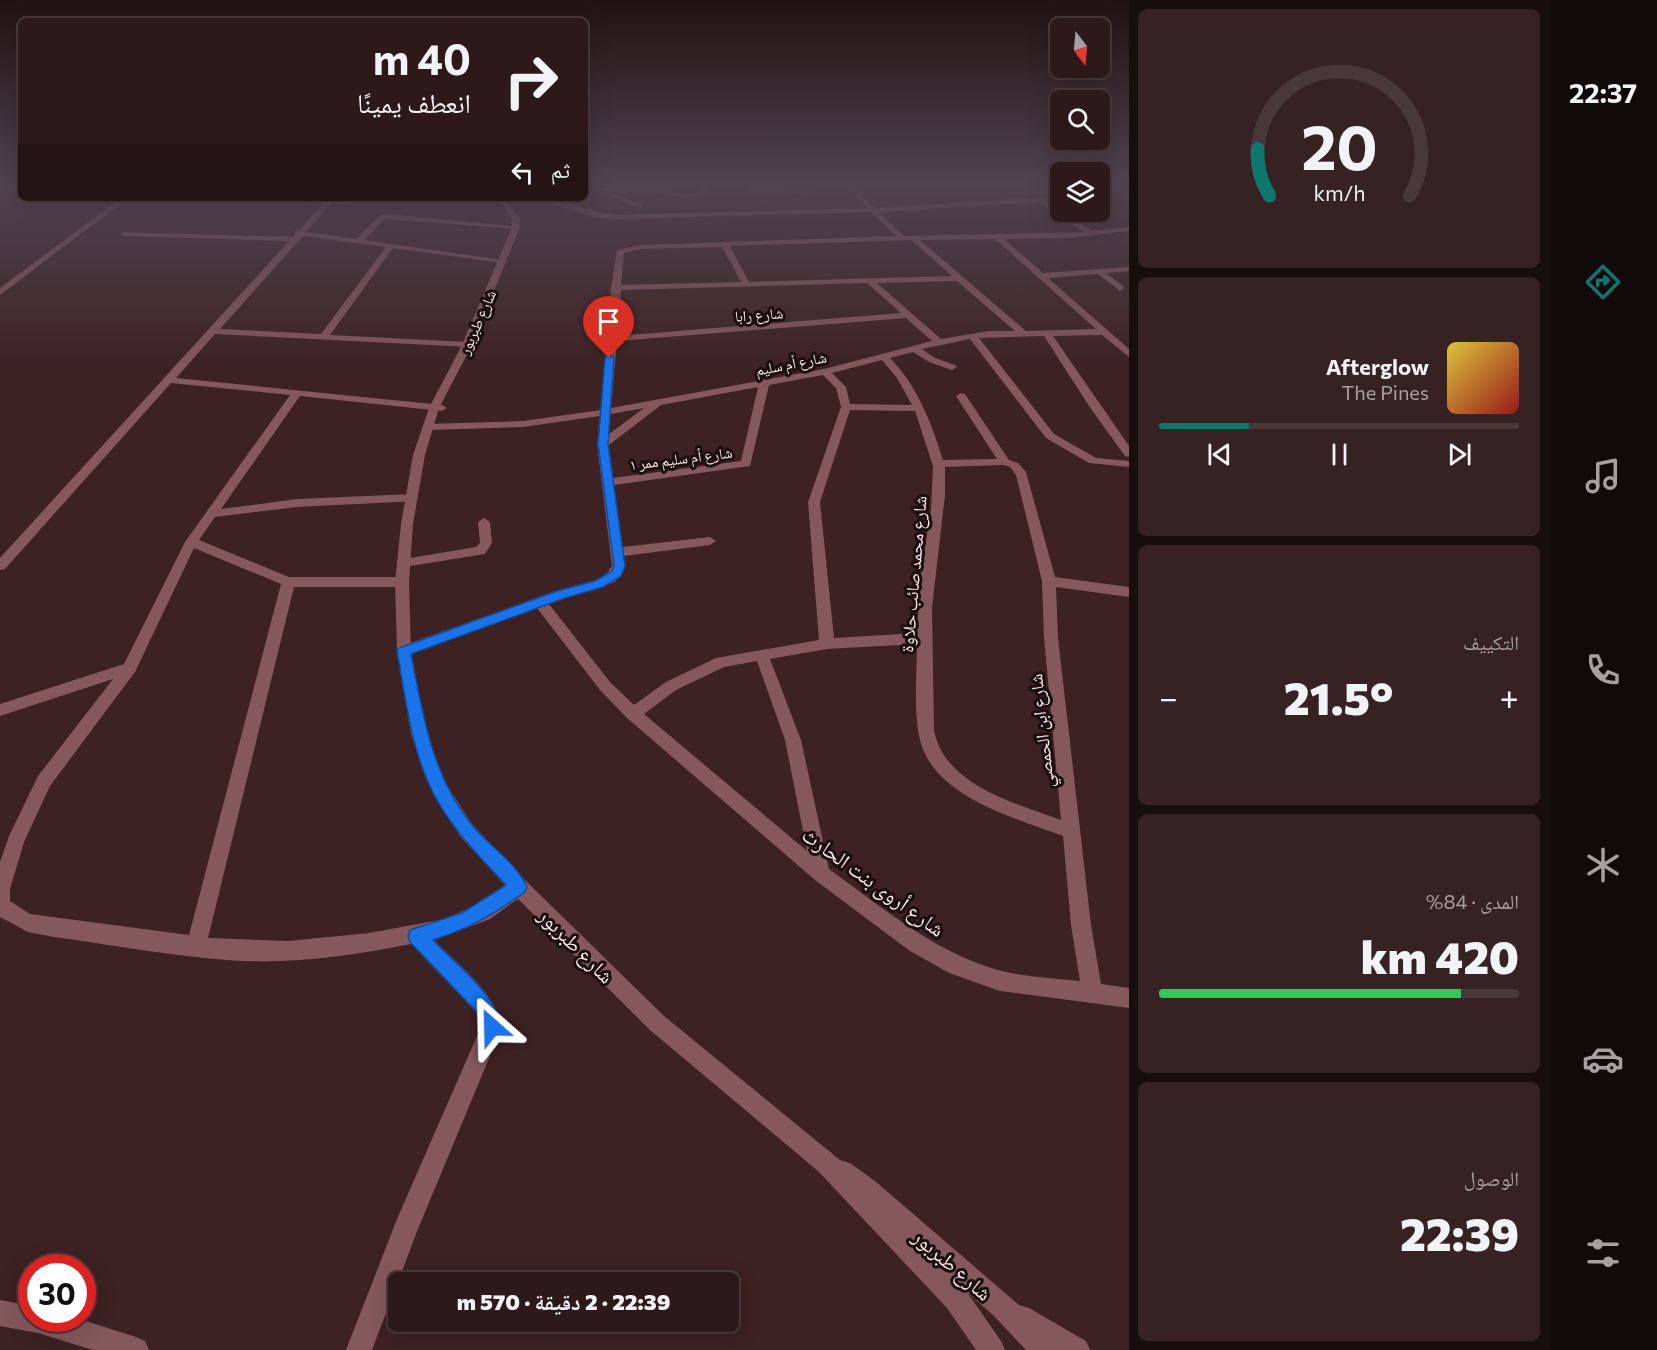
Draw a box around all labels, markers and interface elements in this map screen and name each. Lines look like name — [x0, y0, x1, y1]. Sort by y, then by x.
north arrow — [1050, 18, 1110, 78]
map controls — [1050, 18, 1110, 222]
text: 40 m — [373, 32, 471, 84]
icon: right — [492, 42, 570, 120]
text: 22:37 — [1569, 76, 1637, 109]
text: انعطف يمينًا — [357, 86, 471, 119]
button: search — [1050, 90, 1110, 150]
text: 20 — [1301, 107, 1377, 183]
icon: left — [506, 156, 539, 189]
text: ثم — [551, 156, 570, 183]
button: layers — [1050, 162, 1110, 222]
text: km/h — [1313, 179, 1365, 205]
icon: directions — [1582, 261, 1624, 303]
street label: شارع طبربور — [454, 287, 501, 359]
pin — [583, 296, 634, 358]
street label: شارع رابا — [734, 303, 784, 327]
icon: arrive — [592, 305, 625, 338]
street label: شارع أم سليم — [754, 347, 829, 381]
text: Afterglow — [1326, 353, 1429, 380]
text: The Pines — [1342, 380, 1429, 404]
icon: previous — [1203, 438, 1236, 471]
icon: pause — [1323, 438, 1356, 471]
icon: next — [1443, 438, 1476, 471]
street label: شارع أم سليم ممر ١ — [628, 443, 734, 475]
icon: music — [1582, 455, 1624, 497]
street label: شارع محمد صائب حلاوة — [895, 495, 932, 653]
text: التكييف — [1463, 630, 1519, 654]
icon: phone — [1582, 649, 1624, 691]
text: 21.5° — [1284, 669, 1394, 724]
street label: شارع ابن الحمصي — [1024, 672, 1062, 789]
text: − — [1159, 676, 1178, 717]
text: + — [1500, 676, 1519, 717]
street label: شارع أروى بنت الحارث — [797, 821, 950, 943]
icon: climate — [1582, 844, 1624, 886]
text: المدى · 84% — [1426, 889, 1519, 913]
street label: شارع طبربور — [532, 901, 620, 989]
text: 420 km — [1361, 928, 1519, 983]
position arrow — [460, 995, 524, 1059]
icon: car — [1582, 1038, 1624, 1080]
text: الوصول — [1464, 1166, 1519, 1190]
text: 22:39 — [1400, 1205, 1519, 1260]
street label: شارع طبربور — [906, 1222, 997, 1306]
icon: filters — [1582, 1232, 1624, 1274]
speed limit sign: 30 — [18, 1254, 96, 1332]
text: 22:39 · 2 دقيقة · 570 m — [457, 1288, 670, 1315]

